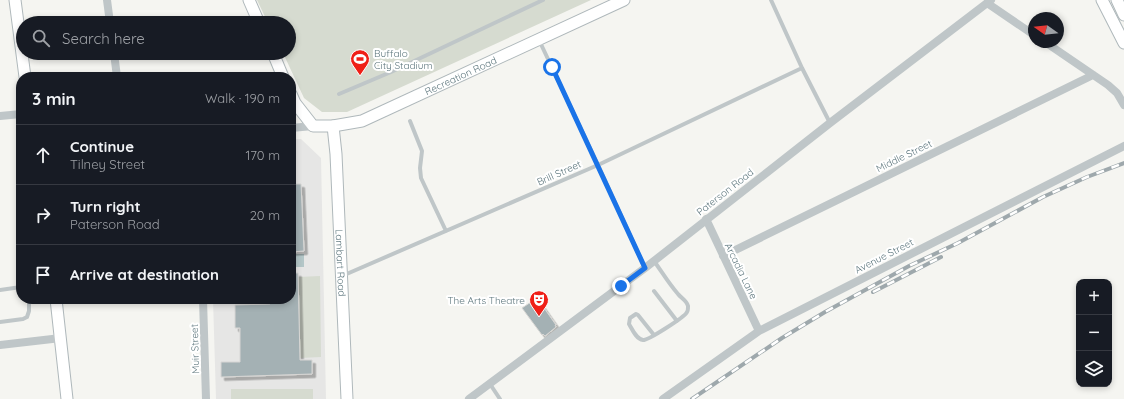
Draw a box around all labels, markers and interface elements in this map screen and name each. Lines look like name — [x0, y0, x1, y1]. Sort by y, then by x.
north arrow — [1028, 12, 1064, 48]
search box — [16, 16, 296, 60]
icon: search — [30, 27, 52, 49]
text: Search here — [62, 29, 145, 48]
place label: Buffalo City Stadium — [374, 47, 433, 72]
sports icon: Buffalo City Stadium — [349, 48, 371, 76]
street label: Recreation Road — [422, 53, 499, 98]
route start — [543, 58, 561, 76]
text: 3 min — [32, 88, 76, 109]
text: Walk · 190 m — [205, 90, 280, 106]
text: Continue — [70, 137, 134, 156]
street label: Middle Street — [874, 137, 935, 175]
icon: ahead — [32, 144, 54, 166]
text: 170 m — [245, 147, 280, 163]
text: Tilney Street — [70, 156, 145, 172]
street label: Brill Street — [535, 157, 584, 189]
street label: Paterson Road — [694, 166, 756, 218]
text: Turn right — [70, 197, 141, 216]
icon: right — [32, 204, 54, 226]
text: 20 m — [250, 207, 280, 223]
text: Paterson Road — [70, 216, 160, 232]
street label: Lambart Road — [333, 229, 349, 297]
street label: Avenue Street — [852, 235, 916, 276]
street label: Arcadia Lane — [722, 241, 760, 302]
icon: arrive — [32, 264, 54, 286]
text: Arrive at destination — [70, 265, 219, 284]
route end — [612, 277, 630, 295]
map controls — [1076, 279, 1112, 387]
button: + — [1076, 279, 1112, 315]
theatre icon: The Arts Theatre — [528, 289, 550, 317]
place label: The Arts Theatre — [447, 294, 525, 307]
button: − — [1076, 315, 1112, 351]
street label: Muir Street — [188, 323, 202, 374]
button: layers — [1076, 351, 1112, 387]

